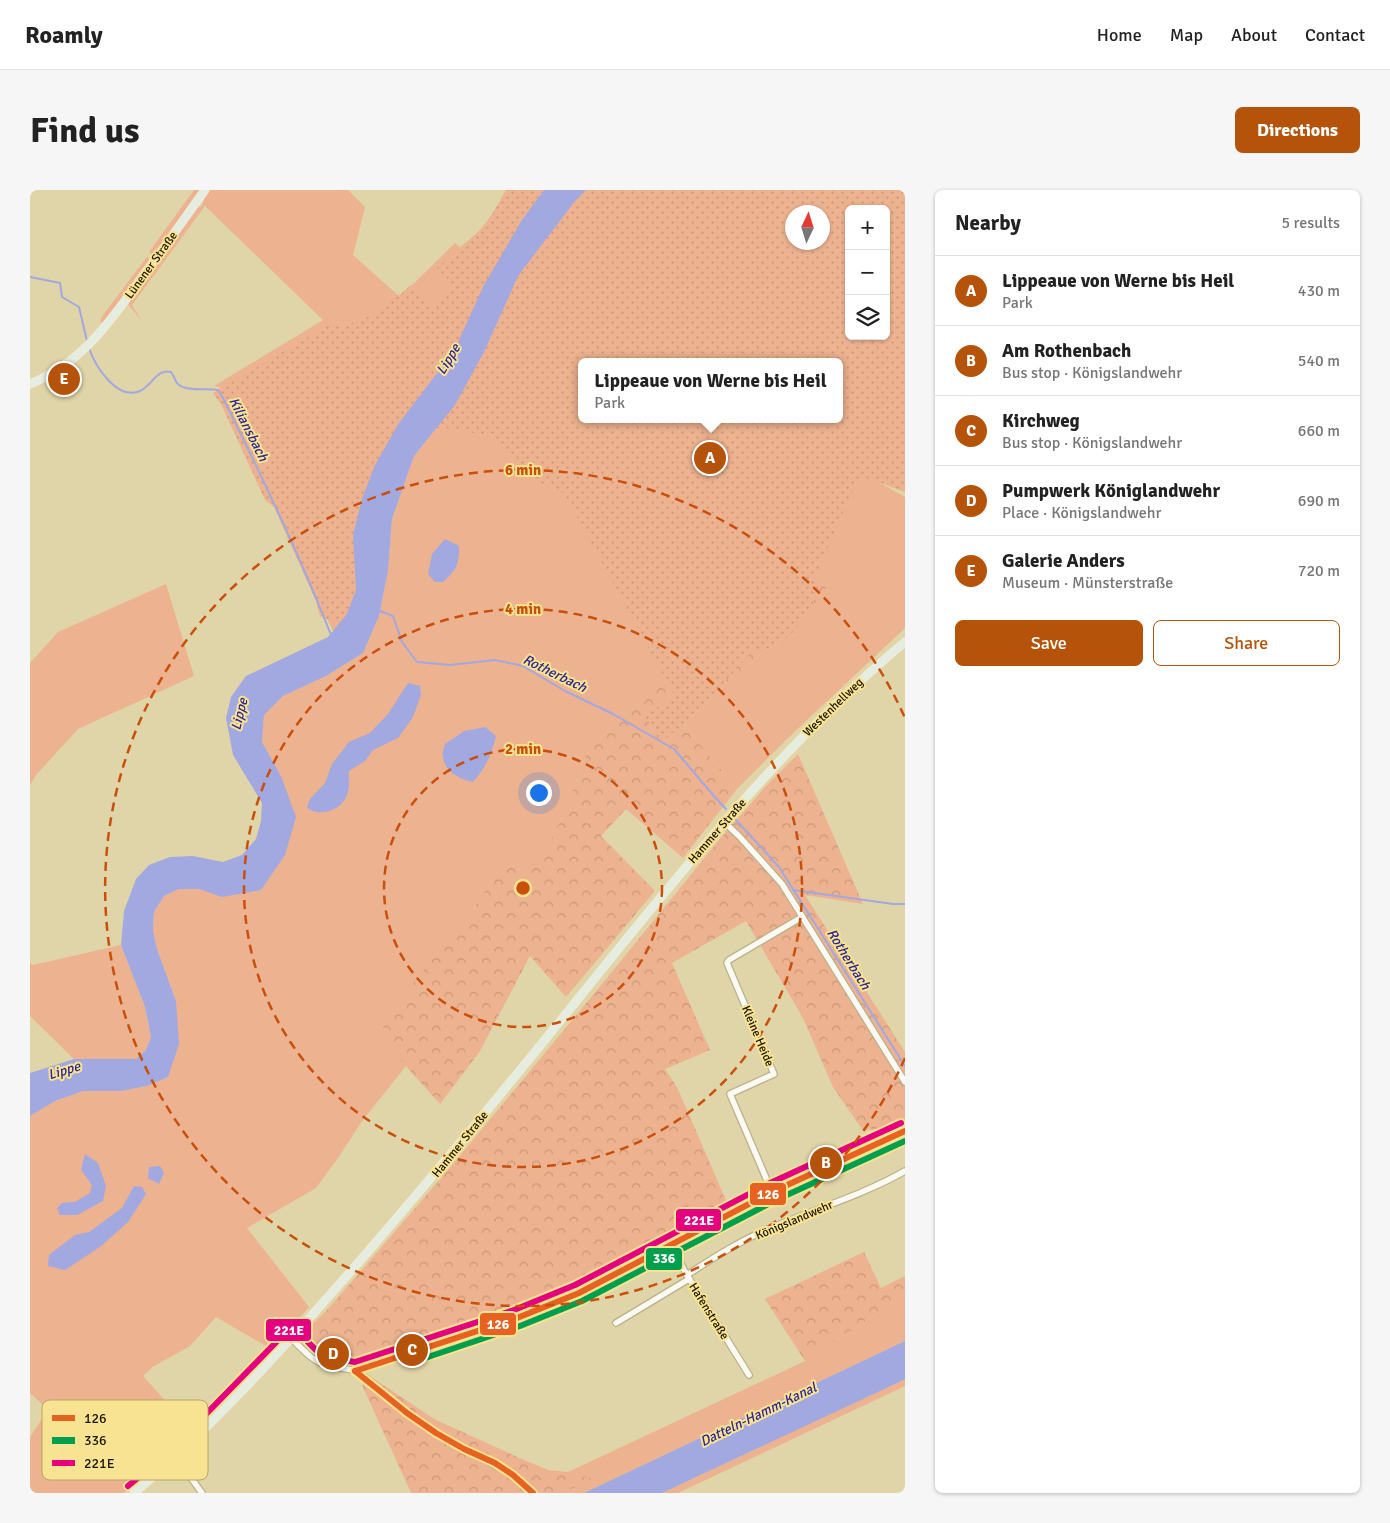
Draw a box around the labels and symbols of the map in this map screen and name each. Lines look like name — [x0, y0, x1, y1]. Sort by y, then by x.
north arrow — [785, 205, 830, 250]
street label: Lünener Straße — [122, 229, 181, 302]
water label: Lippe — [433, 340, 465, 378]
pin: E — [48, 360, 80, 398]
water label: Kiliansbach — [225, 394, 272, 464]
pin: A — [694, 439, 726, 477]
text: 6 min — [505, 461, 541, 479]
text: 4 min — [505, 600, 541, 618]
water label: Rotherbach — [520, 651, 590, 696]
street label: Westenhellweg — [800, 675, 867, 740]
water label: Lippe — [227, 695, 252, 732]
text: 2 min — [505, 740, 541, 758]
your location — [526, 780, 552, 806]
street label: Hammer Straße — [685, 796, 750, 867]
centre of rings — [514, 879, 532, 897]
water label: Rotherbach — [823, 926, 874, 993]
street label: Kleine Heide — [738, 1003, 777, 1069]
water label: Lippe — [46, 1057, 83, 1083]
street label: Hammer Straße — [429, 1108, 492, 1181]
pin: B — [810, 1144, 842, 1182]
line badge: 126 — [749, 1182, 787, 1206]
text: 126 — [757, 1186, 780, 1203]
street label: Königslandwehr — [753, 1197, 836, 1243]
line badge: 221E — [675, 1208, 722, 1232]
text: 221E — [684, 1212, 714, 1229]
line badge: 336 — [645, 1247, 683, 1271]
text: 336 — [653, 1250, 676, 1267]
street label: Hafenstraße — [685, 1280, 732, 1342]
line badge: 126 — [479, 1312, 517, 1336]
text: 126 — [487, 1316, 510, 1333]
line badge: 221E — [265, 1318, 312, 1342]
text: 221E — [274, 1322, 304, 1339]
pin: C — [396, 1331, 428, 1369]
pin: D — [317, 1335, 349, 1373]
water label: Datteln-Hamm-Kanal — [697, 1379, 820, 1450]
legend — [42, 1400, 208, 1480]
text: 126 — [84, 1410, 107, 1427]
text: 336 — [84, 1432, 107, 1449]
text: 221E — [84, 1455, 115, 1472]

